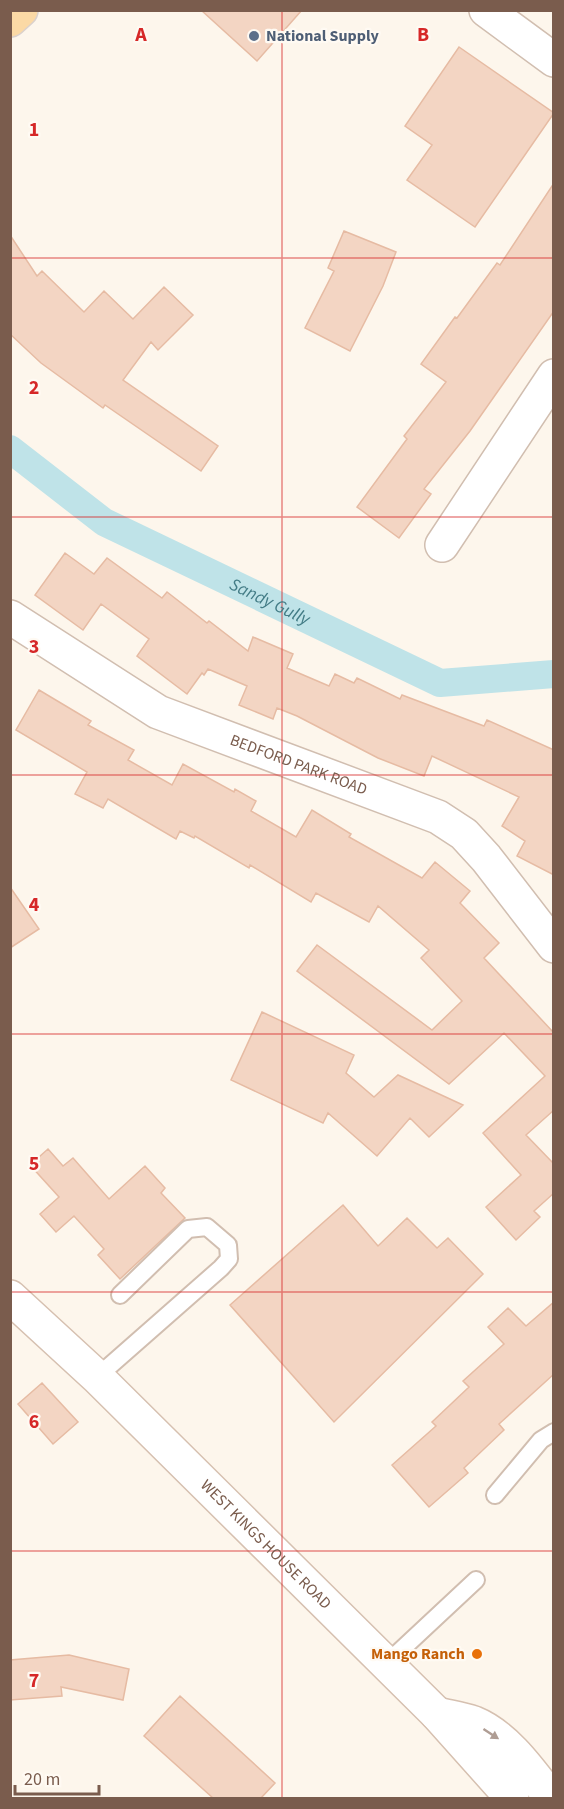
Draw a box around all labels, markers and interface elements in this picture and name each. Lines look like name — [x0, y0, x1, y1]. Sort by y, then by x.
text: A — [134, 21, 147, 49]
text: B — [417, 21, 429, 49]
place label: National Supply — [266, 25, 379, 47]
marker: National Supply — [247, 29, 261, 43]
text: 1 — [29, 116, 39, 144]
text: 2 — [29, 374, 39, 402]
water label: Sandy Gully — [225, 572, 315, 632]
text: 3 — [29, 633, 39, 661]
street label: BEDFORD PARK ROAD — [227, 729, 370, 801]
text: 4 — [29, 891, 40, 919]
text: 5 — [29, 1150, 39, 1178]
text: 6 — [29, 1408, 39, 1436]
street label: WEST KINGS HOUSE ROAD — [196, 1475, 336, 1614]
place label: Mango Ranch — [371, 1643, 465, 1665]
marker: Mango Ranch — [470, 1647, 484, 1661]
text: 7 — [29, 1667, 39, 1695]
one-way arrow — [483, 1728, 499, 1739]
scale bar — [15, 1758, 99, 1796]
text: 20 m — [24, 1767, 60, 1792]

